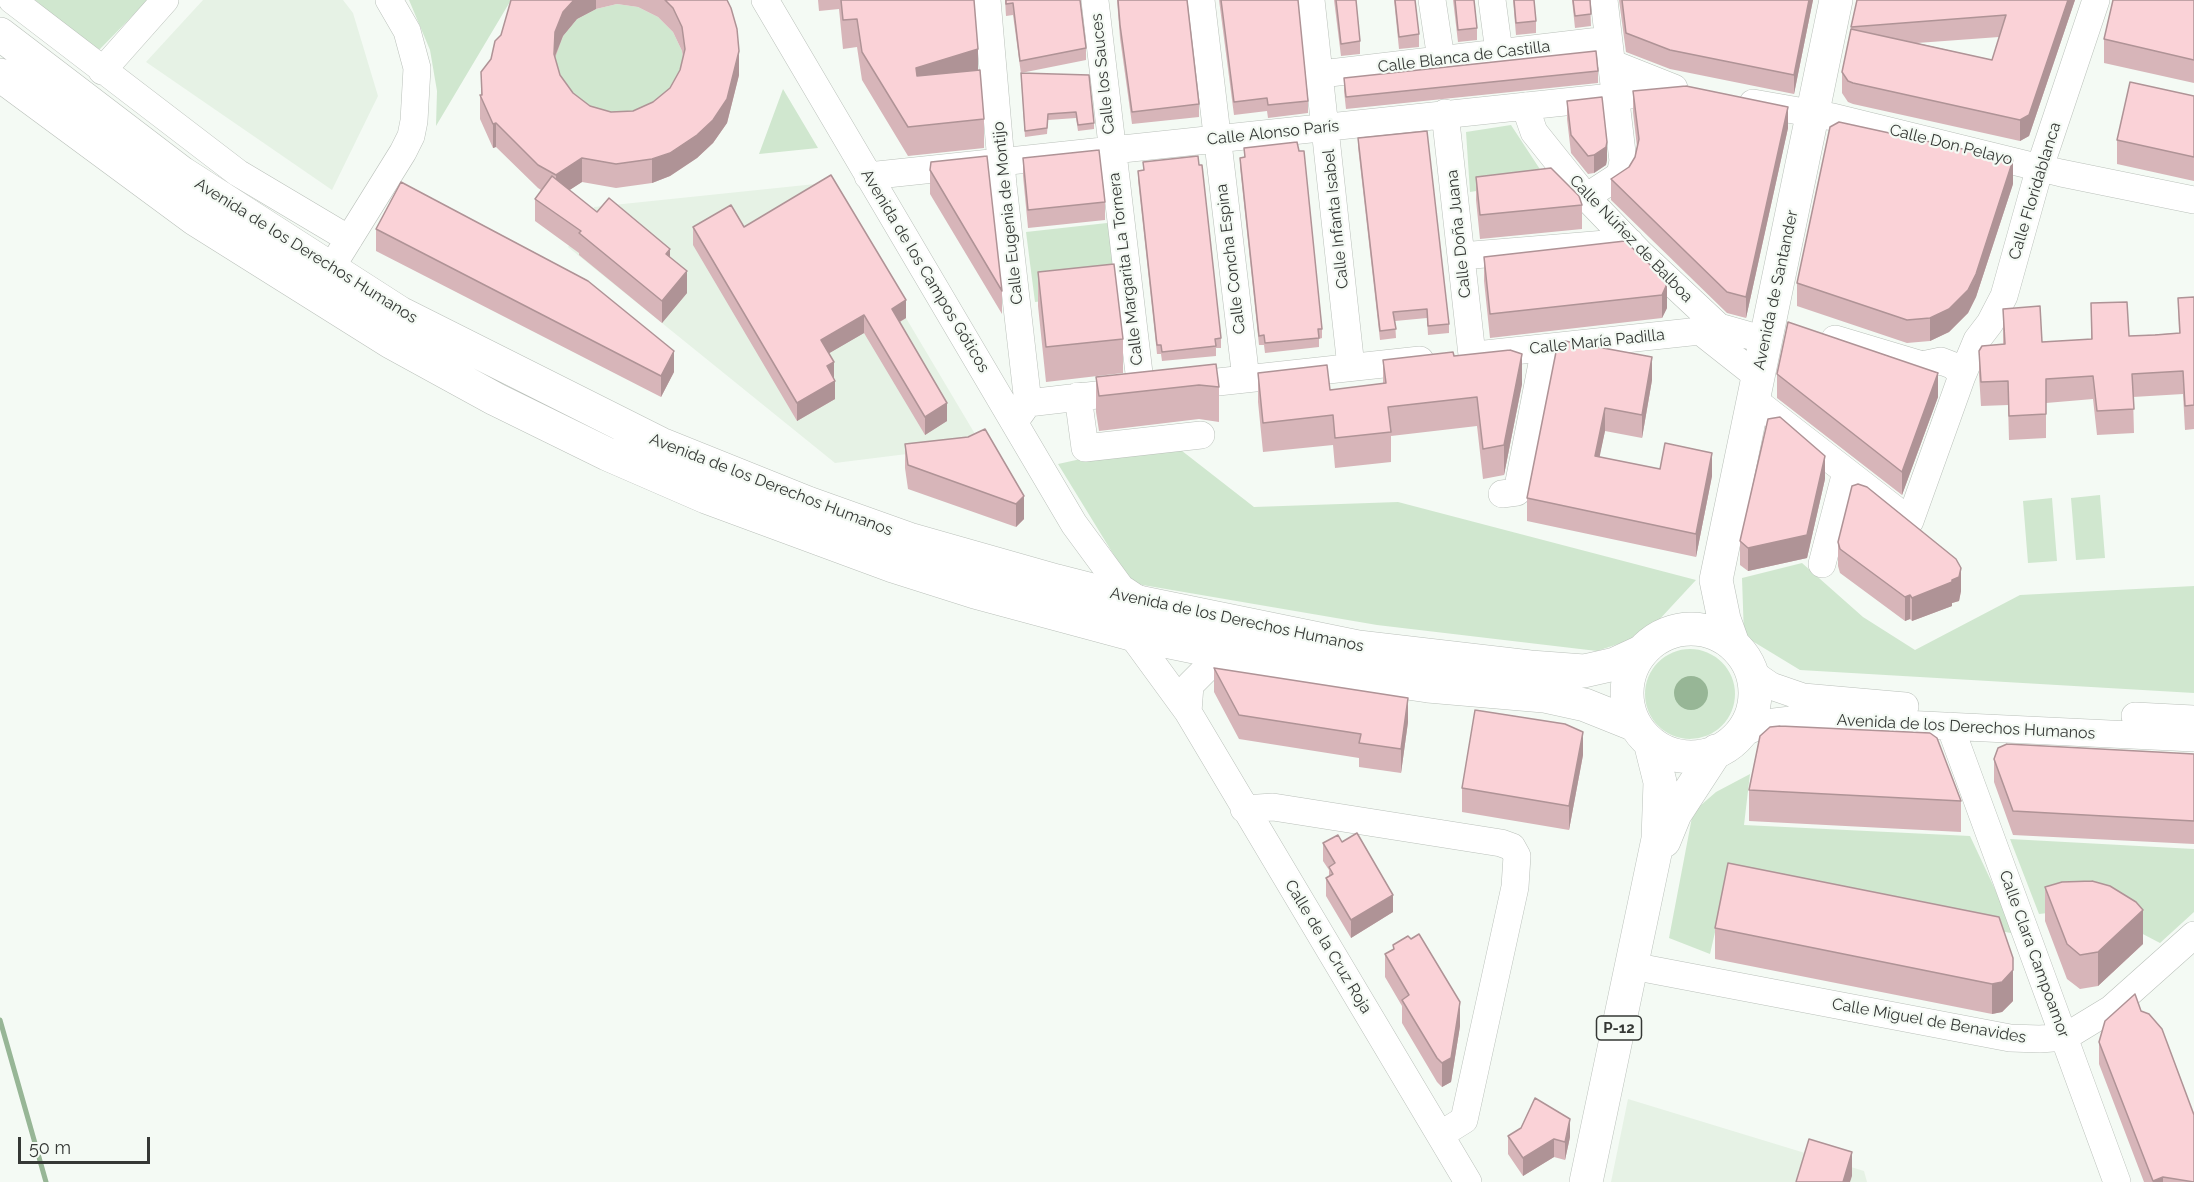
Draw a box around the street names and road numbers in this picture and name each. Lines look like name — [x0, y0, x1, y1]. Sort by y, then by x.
street label: Calle los Sauces — [1087, 13, 1119, 135]
street label: Calle Blanca de Castilla — [1377, 37, 1551, 77]
street label: Calle Alonso París — [1206, 117, 1340, 149]
street label: Calle Don Pelayo — [1887, 120, 2015, 170]
street label: Calle Floridablanca — [2005, 120, 2065, 262]
street label: Calle Eugenia de Montijo — [989, 121, 1027, 305]
street label: Calle Infanta Isabel — [1319, 148, 1353, 290]
street label: Avenida de los Campos Góticos — [857, 166, 993, 376]
street label: Calle Doña Juana — [1443, 169, 1475, 299]
street label: Calle Núñez de Balboa — [1565, 171, 1697, 307]
street label: Calle Margarita La Tornera — [1105, 172, 1147, 366]
street label: Avenida de los Derechos Humanos — [191, 174, 421, 328]
street label: Calle Concha Espina — [1212, 183, 1250, 335]
street label: Avenida de Santander — [1750, 208, 1802, 372]
street label: Calle María Padilla — [1528, 325, 1666, 359]
street label: Avenida de los Derechos Humanos — [647, 430, 895, 540]
street label: Avenida de los Derechos Humanos — [1108, 584, 1366, 656]
street label: Avenida de los Derechos Humanos — [1836, 711, 2096, 743]
street label: Calle Clara Campoamor — [1995, 868, 2073, 1040]
street label: Calle de la Cruz Roja — [1280, 877, 1376, 1017]
street label: Calle Miguel de Benavides — [1830, 994, 2028, 1048]
road number: P-12 — [1596, 1016, 1642, 1040]

